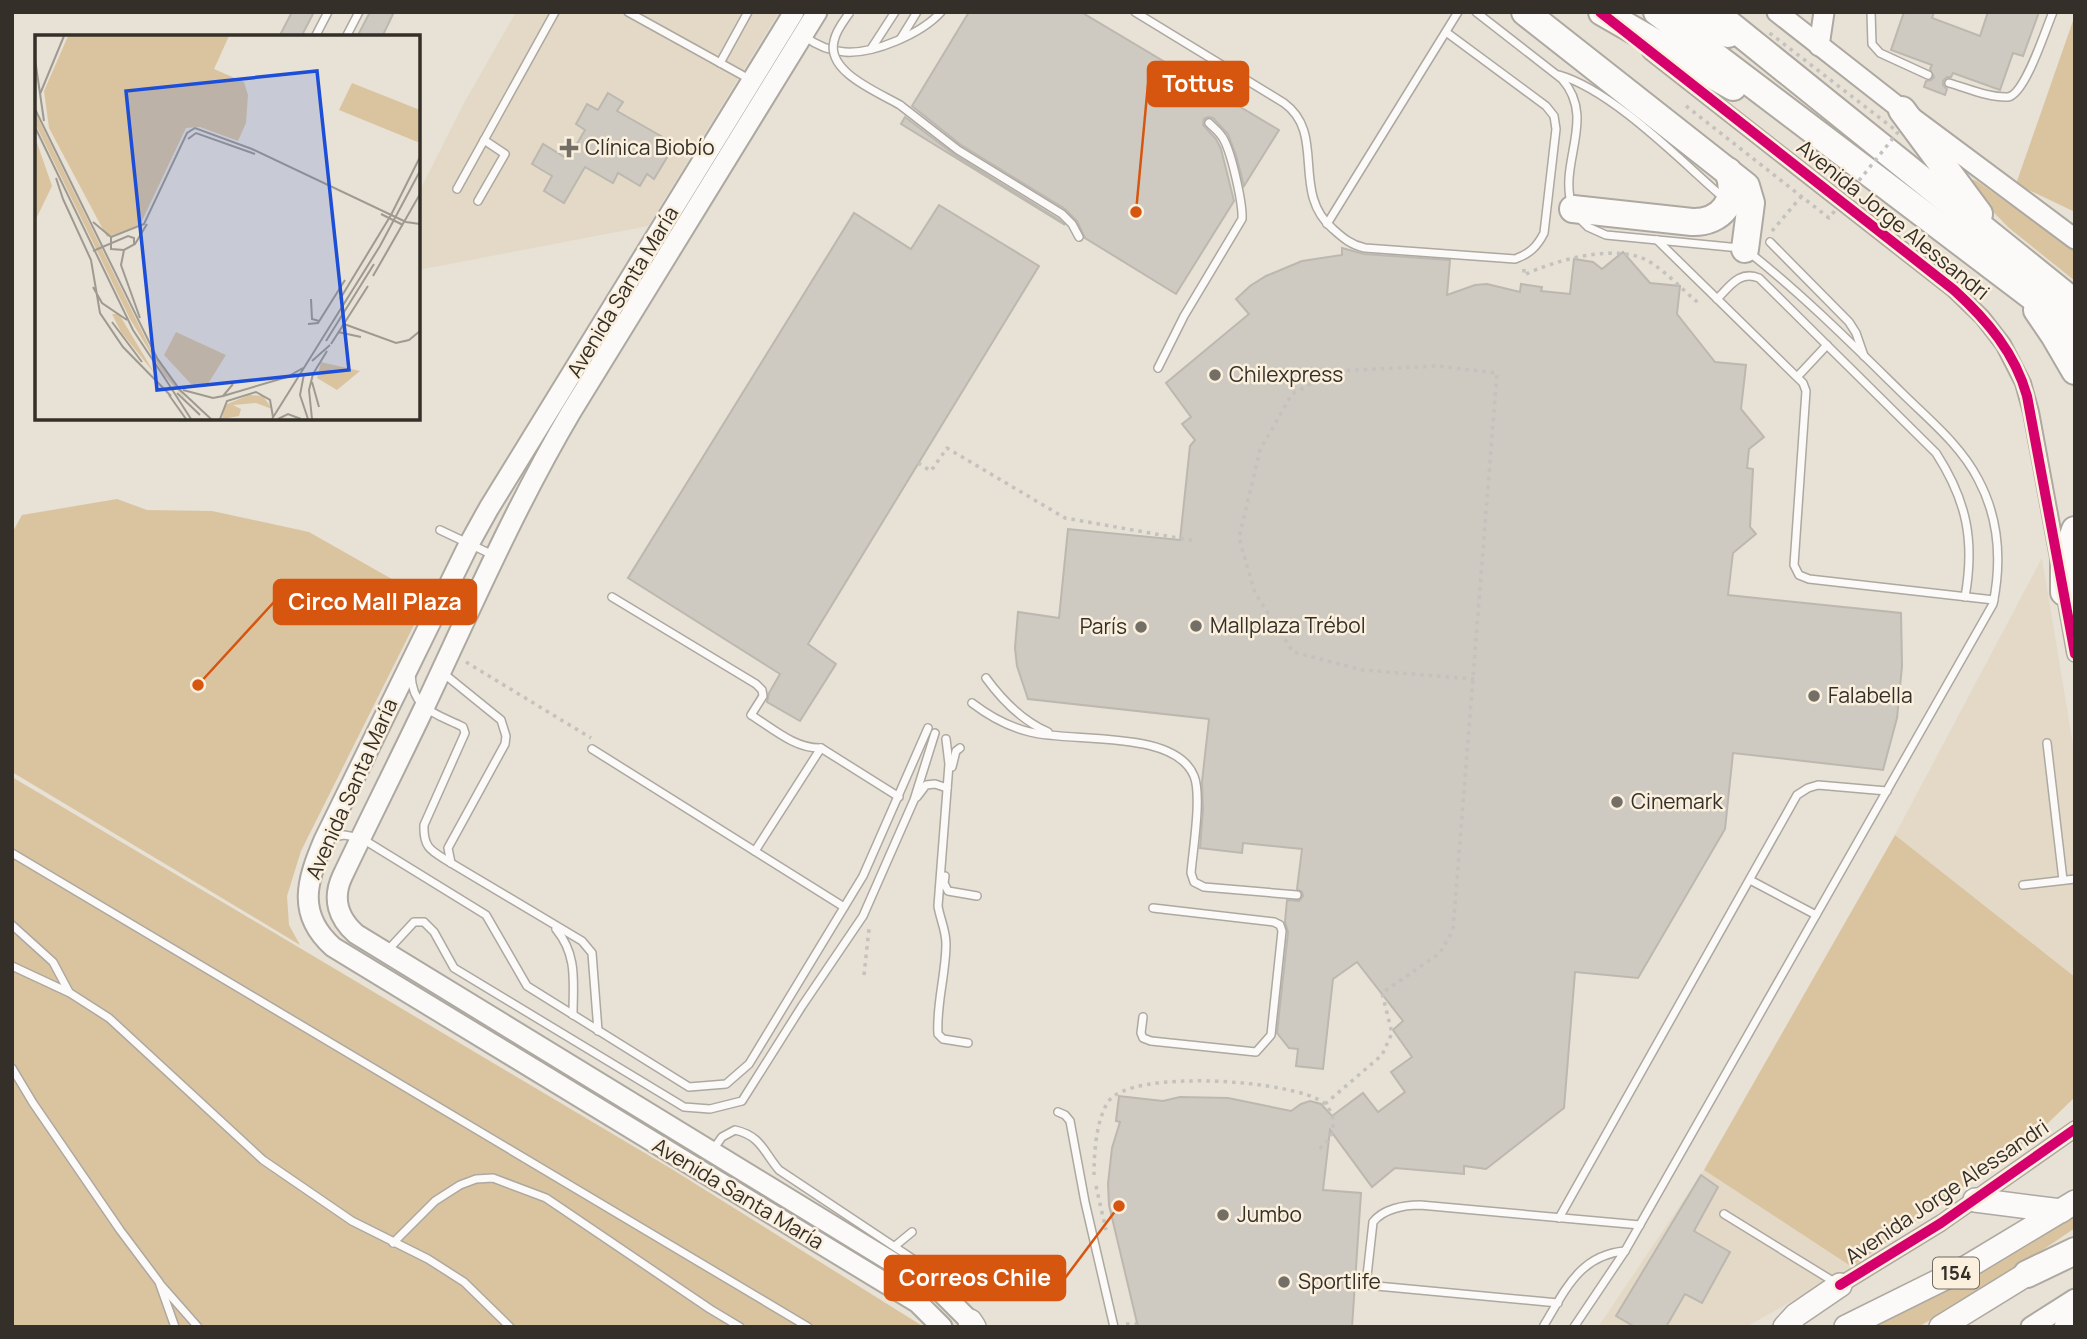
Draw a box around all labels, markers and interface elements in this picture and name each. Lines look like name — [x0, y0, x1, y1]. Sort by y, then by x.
inset map — [35, 35, 420, 420]
callout: Tottus — [1148, 62, 1248, 106]
text: Tottus — [1162, 67, 1234, 99]
place label: Clínica Biobío — [585, 133, 715, 161]
street label: Avenida Jorge Alessandri — [1792, 133, 1996, 306]
marker: Clínica Biobío — [559, 138, 579, 158]
street label: Avenida Santa María — [560, 201, 684, 382]
place label: Chilexpress — [1229, 360, 1343, 388]
marker: Chilexpress — [1207, 367, 1223, 383]
callout: Circo Mall Plaza — [274, 580, 476, 624]
text: Circo Mall Plaza — [288, 585, 462, 617]
place label: Mallplaza Trébol — [1210, 611, 1366, 639]
place label: París — [1080, 612, 1127, 640]
marker: Mallplaza Trébol — [1188, 618, 1204, 634]
marker: París — [1133, 619, 1149, 635]
place label: Falabella — [1828, 681, 1913, 709]
marker: Falabella — [1806, 688, 1822, 704]
street label: Avenida Santa María — [299, 694, 404, 883]
place label: Cinemark — [1631, 787, 1723, 815]
marker: Cinemark — [1609, 794, 1625, 810]
street label: Avenida Jorge Alessandri — [1839, 1112, 2054, 1270]
street label: Avenida Santa María — [648, 1131, 829, 1255]
place label: Jumbo — [1237, 1200, 1302, 1228]
marker: Jumbo — [1215, 1207, 1231, 1223]
callout: Correos Chile — [885, 1256, 1065, 1300]
road number: 154 — [1933, 1258, 1979, 1288]
text: Correos Chile — [899, 1261, 1051, 1293]
place label: Sportlife — [1298, 1267, 1381, 1295]
marker: Sportlife — [1276, 1274, 1292, 1290]

